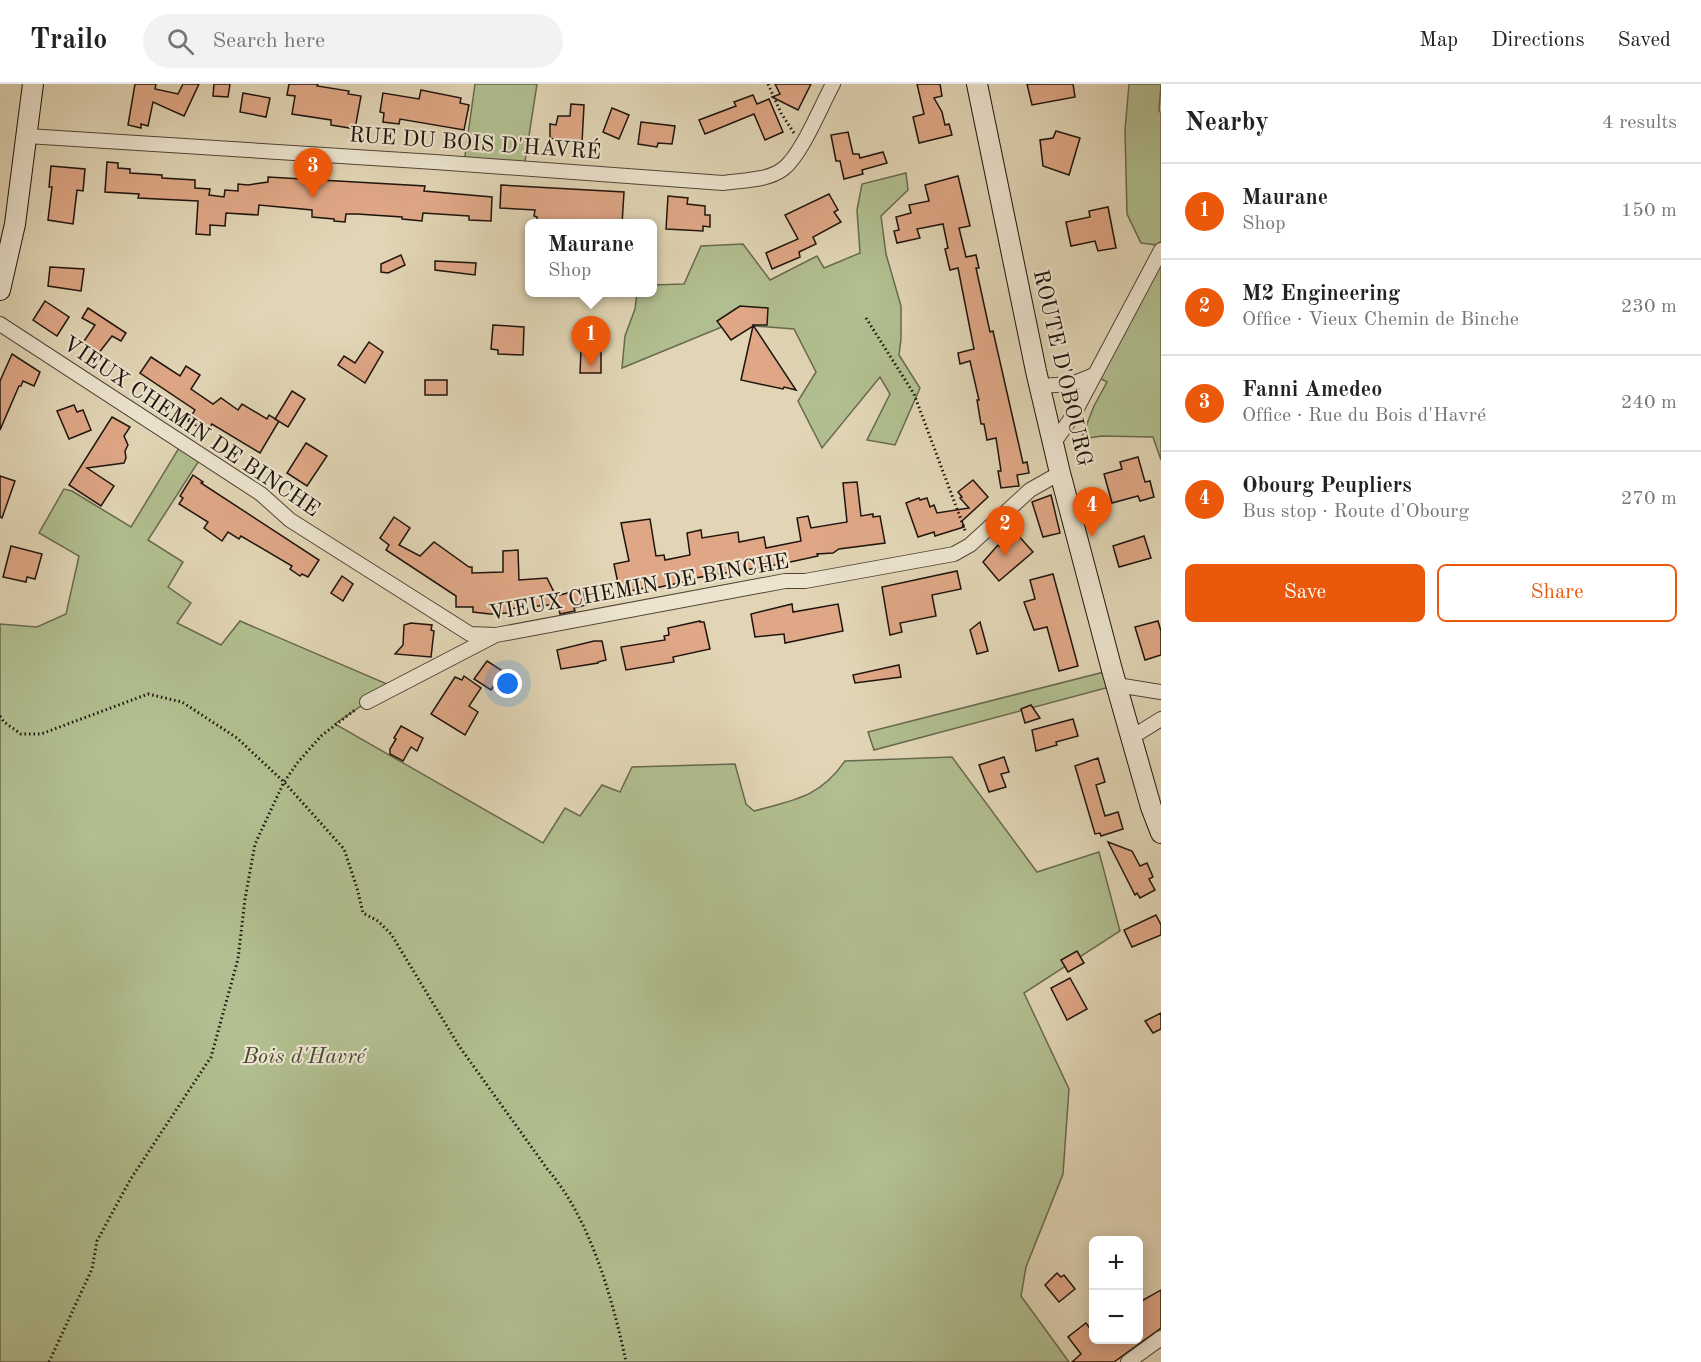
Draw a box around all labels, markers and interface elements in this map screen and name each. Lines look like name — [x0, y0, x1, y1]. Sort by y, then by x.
search box — [143, 14, 563, 68]
icon: search — [164, 25, 197, 58]
text: Trailo — [30, 27, 107, 55]
text: Search here — [212, 30, 325, 52]
text: Map — [1419, 30, 1458, 51]
text: Directions — [1491, 30, 1585, 51]
text: Saved — [1618, 30, 1671, 51]
text: Nearby — [1185, 110, 1269, 136]
text: 4 results — [1602, 113, 1677, 133]
street label: RUE DU BOIS D'HAVRÉ — [348, 121, 602, 164]
pin: 3 — [294, 148, 332, 198]
text: Maurane — [1242, 187, 1328, 209]
text: 1 — [1199, 201, 1210, 221]
text: 150 m — [1621, 201, 1677, 221]
text: Shop — [1242, 214, 1286, 234]
popup — [525, 219, 657, 297]
text: Maurane — [548, 234, 634, 256]
text: Shop — [548, 261, 591, 281]
street label: ROUTE D'OBOURG — [1029, 267, 1095, 469]
text: M2 Engineering — [1242, 283, 1400, 305]
text: 2 — [1199, 297, 1210, 317]
text: 230 m — [1621, 297, 1677, 317]
text: Office · Vieux Chemin de Binche — [1242, 310, 1519, 330]
pin: 1 — [572, 316, 610, 366]
street label: VIEUX CHEMIN DE BINCHE — [59, 333, 323, 521]
text: Fanni Amedeo — [1242, 379, 1382, 401]
text: 3 — [1199, 393, 1210, 413]
text: 240 m — [1621, 393, 1677, 413]
text: Office · Rue du Bois d'Havré — [1242, 406, 1486, 426]
text: Obourg Peupliers — [1242, 475, 1412, 497]
pin: 4 — [1072, 488, 1112, 537]
text: 4 — [1199, 489, 1210, 509]
text: 270 m — [1621, 489, 1677, 509]
text: Bus stop · Route d'Obourg — [1242, 502, 1469, 522]
pin: 2 — [986, 506, 1024, 556]
street label: VIEUX CHEMIN DE BINCHE — [487, 551, 791, 625]
button: Save — [1185, 564, 1425, 622]
button: Share — [1437, 564, 1677, 622]
your location — [493, 669, 522, 698]
park label: Bois d'Havré — [242, 1046, 367, 1068]
map controls — [1089, 1236, 1143, 1344]
button: + — [1089, 1236, 1143, 1290]
button: − — [1089, 1290, 1143, 1344]

